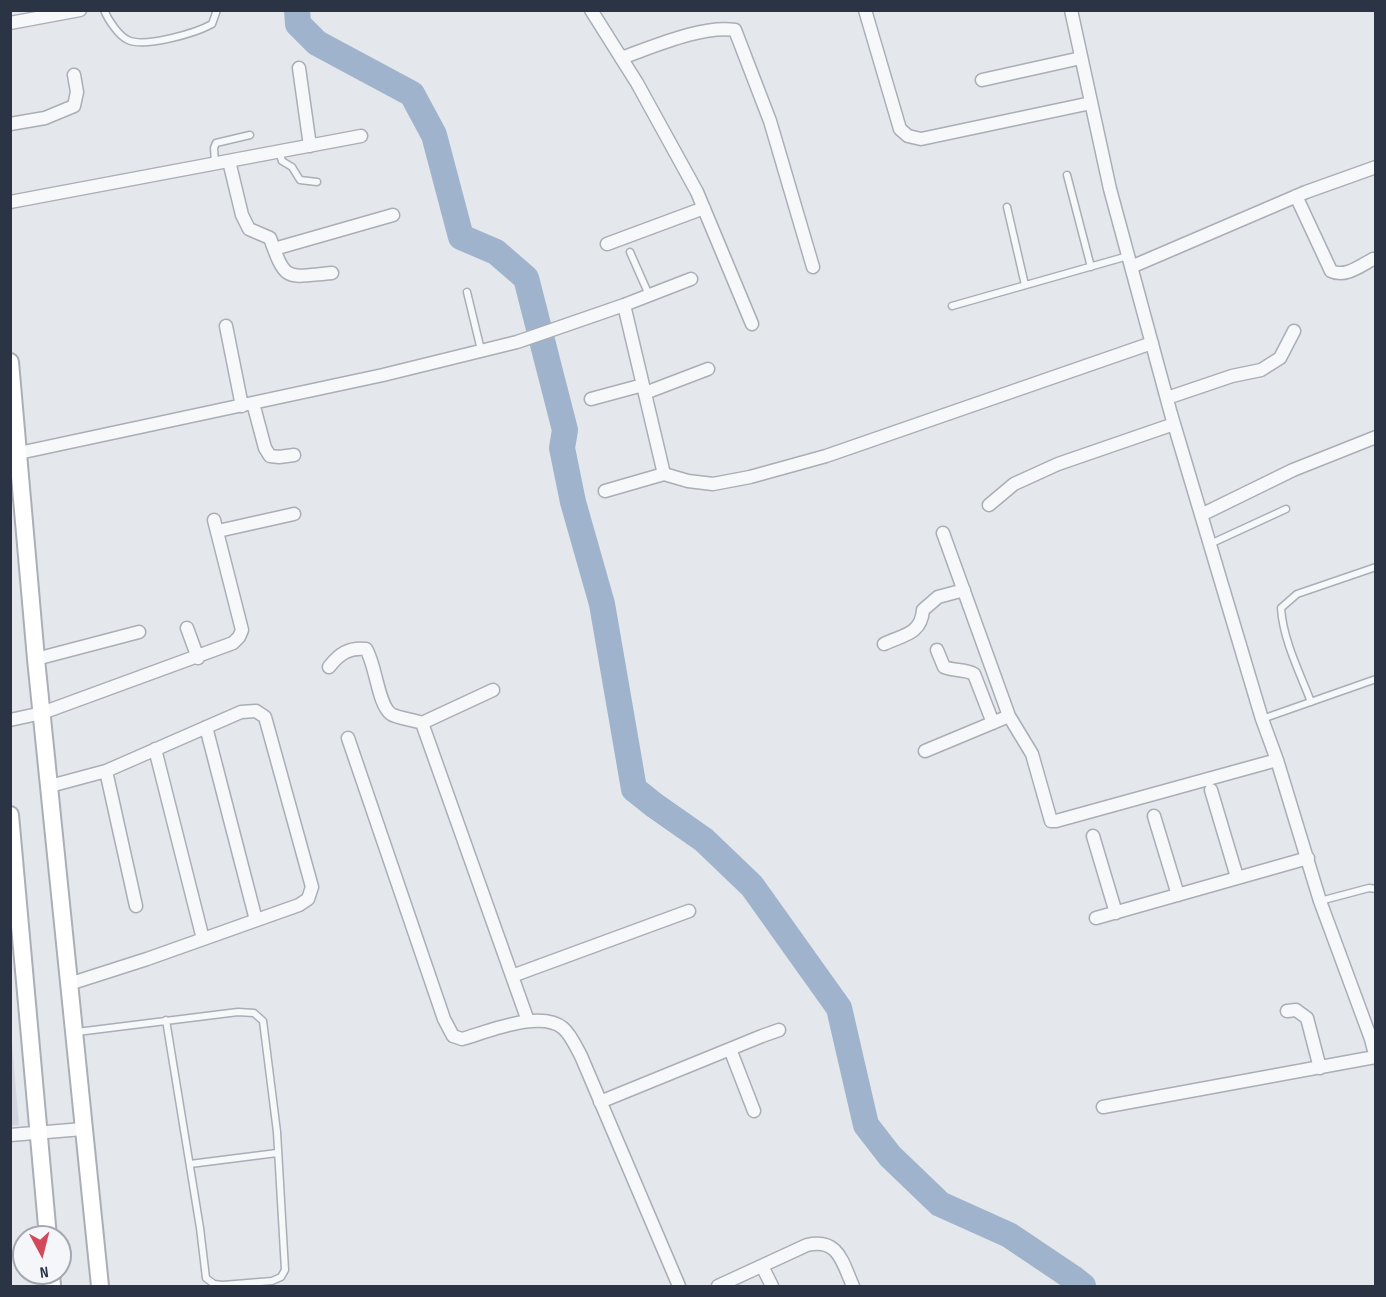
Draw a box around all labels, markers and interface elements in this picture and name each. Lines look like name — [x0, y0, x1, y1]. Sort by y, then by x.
north arrow — [12, 1225, 72, 1285]
text: N — [39, 1261, 49, 1281]

